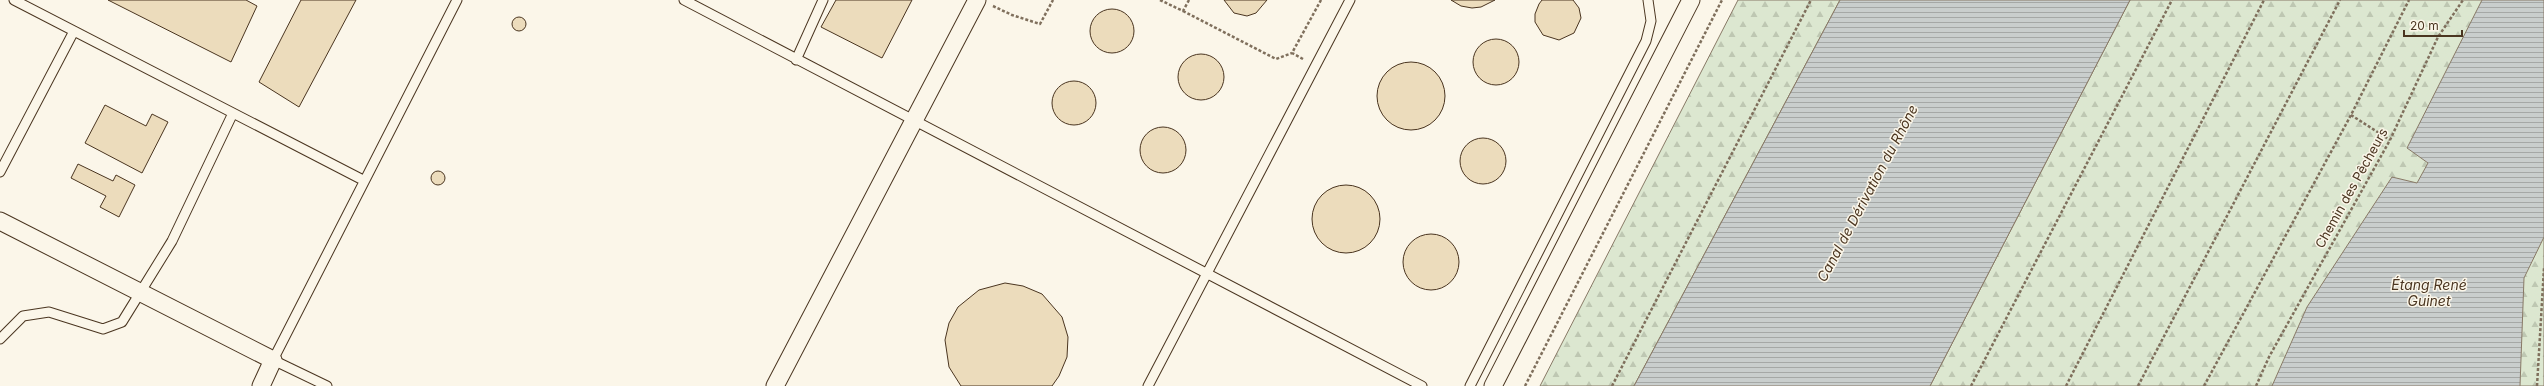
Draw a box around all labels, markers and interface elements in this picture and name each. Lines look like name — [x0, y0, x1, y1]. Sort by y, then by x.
scale bar — [2404, 12, 2462, 38]
text: 20 m — [2410, 18, 2439, 33]
water label: Canal de Dérivation du Rhône — [1813, 101, 1921, 285]
street label: Chemin des Pêcheurs — [2311, 125, 2391, 251]
water label: Étang René Guinet — [2391, 276, 2467, 309]

